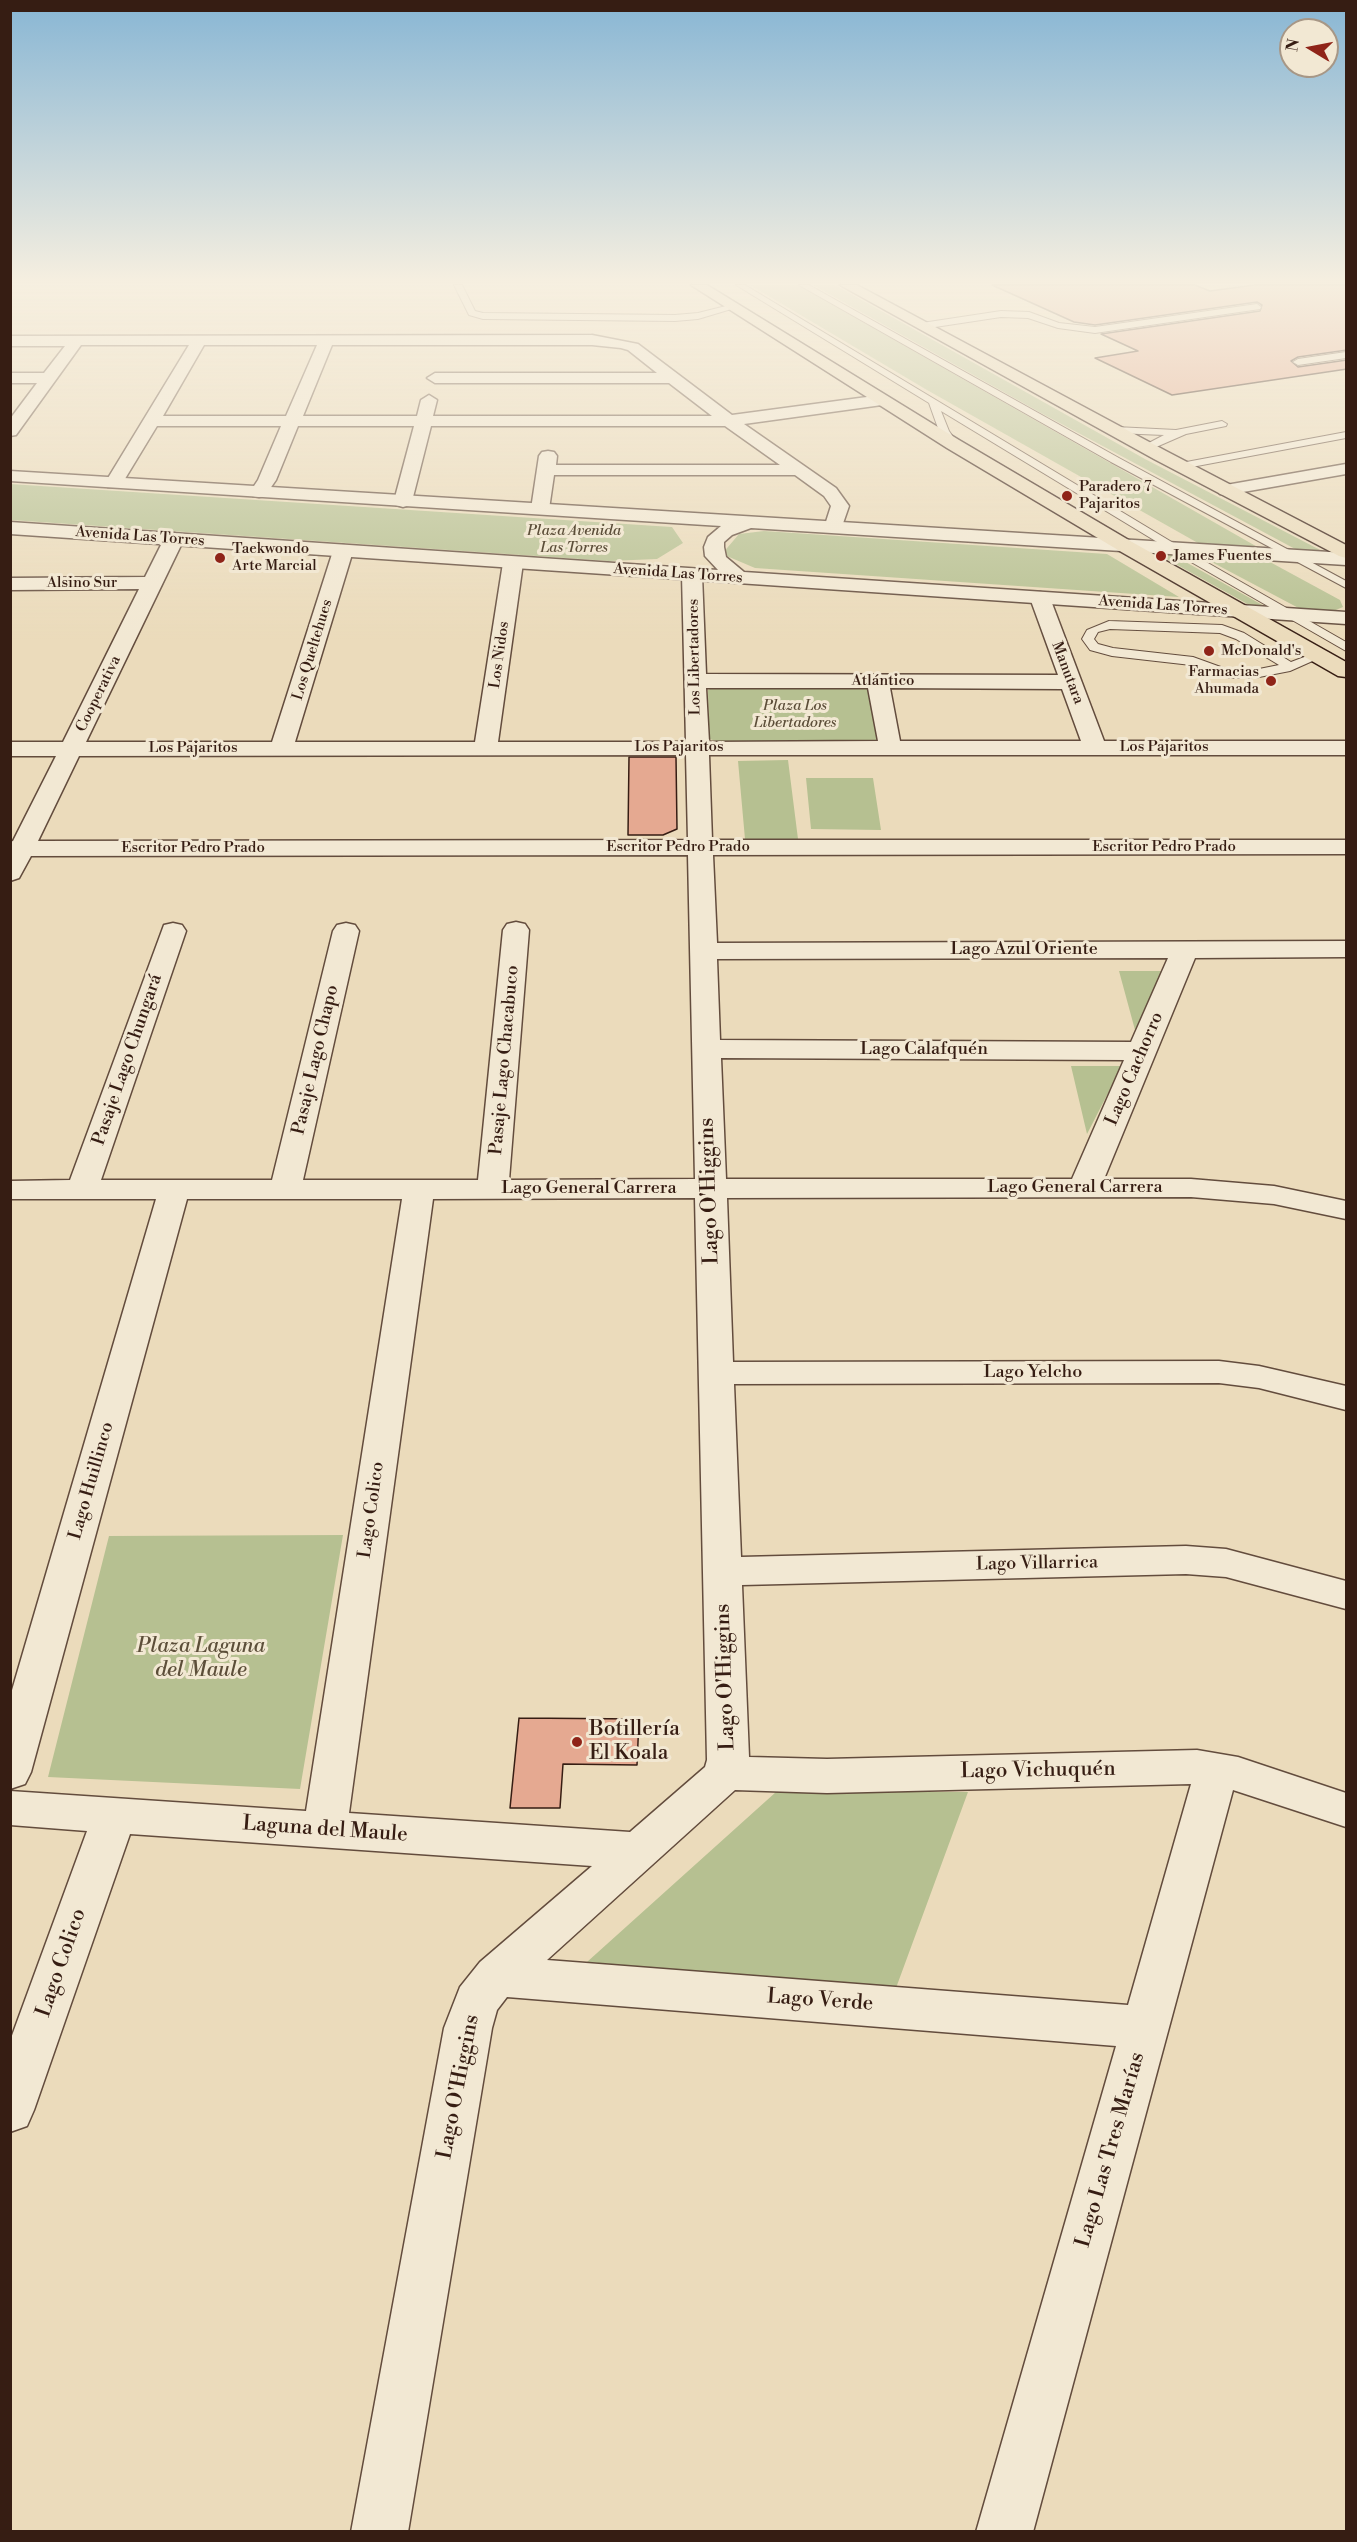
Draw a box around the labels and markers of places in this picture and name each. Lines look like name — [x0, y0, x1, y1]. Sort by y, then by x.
place label: Paradero 7 Pajaritos — [1079, 478, 1152, 513]
marker: Paradero 7 Pajaritos — [1060, 489, 1074, 503]
place label: Taekwondo Arte Marcial — [232, 540, 317, 575]
place label: James Fuentes — [1173, 547, 1271, 565]
marker: James Fuentes — [1154, 549, 1168, 563]
marker: Taekwondo Arte Marcial — [213, 551, 227, 565]
place label: McDonald's — [1221, 642, 1301, 660]
marker: McDonald's — [1202, 644, 1216, 658]
place label: Farmacias Ahumada — [1188, 663, 1259, 698]
marker: Farmacias Ahumada — [1264, 674, 1278, 688]
place label: Botillería El Koala — [589, 1717, 680, 1767]
marker: Botillería El Koala — [570, 1735, 584, 1749]

